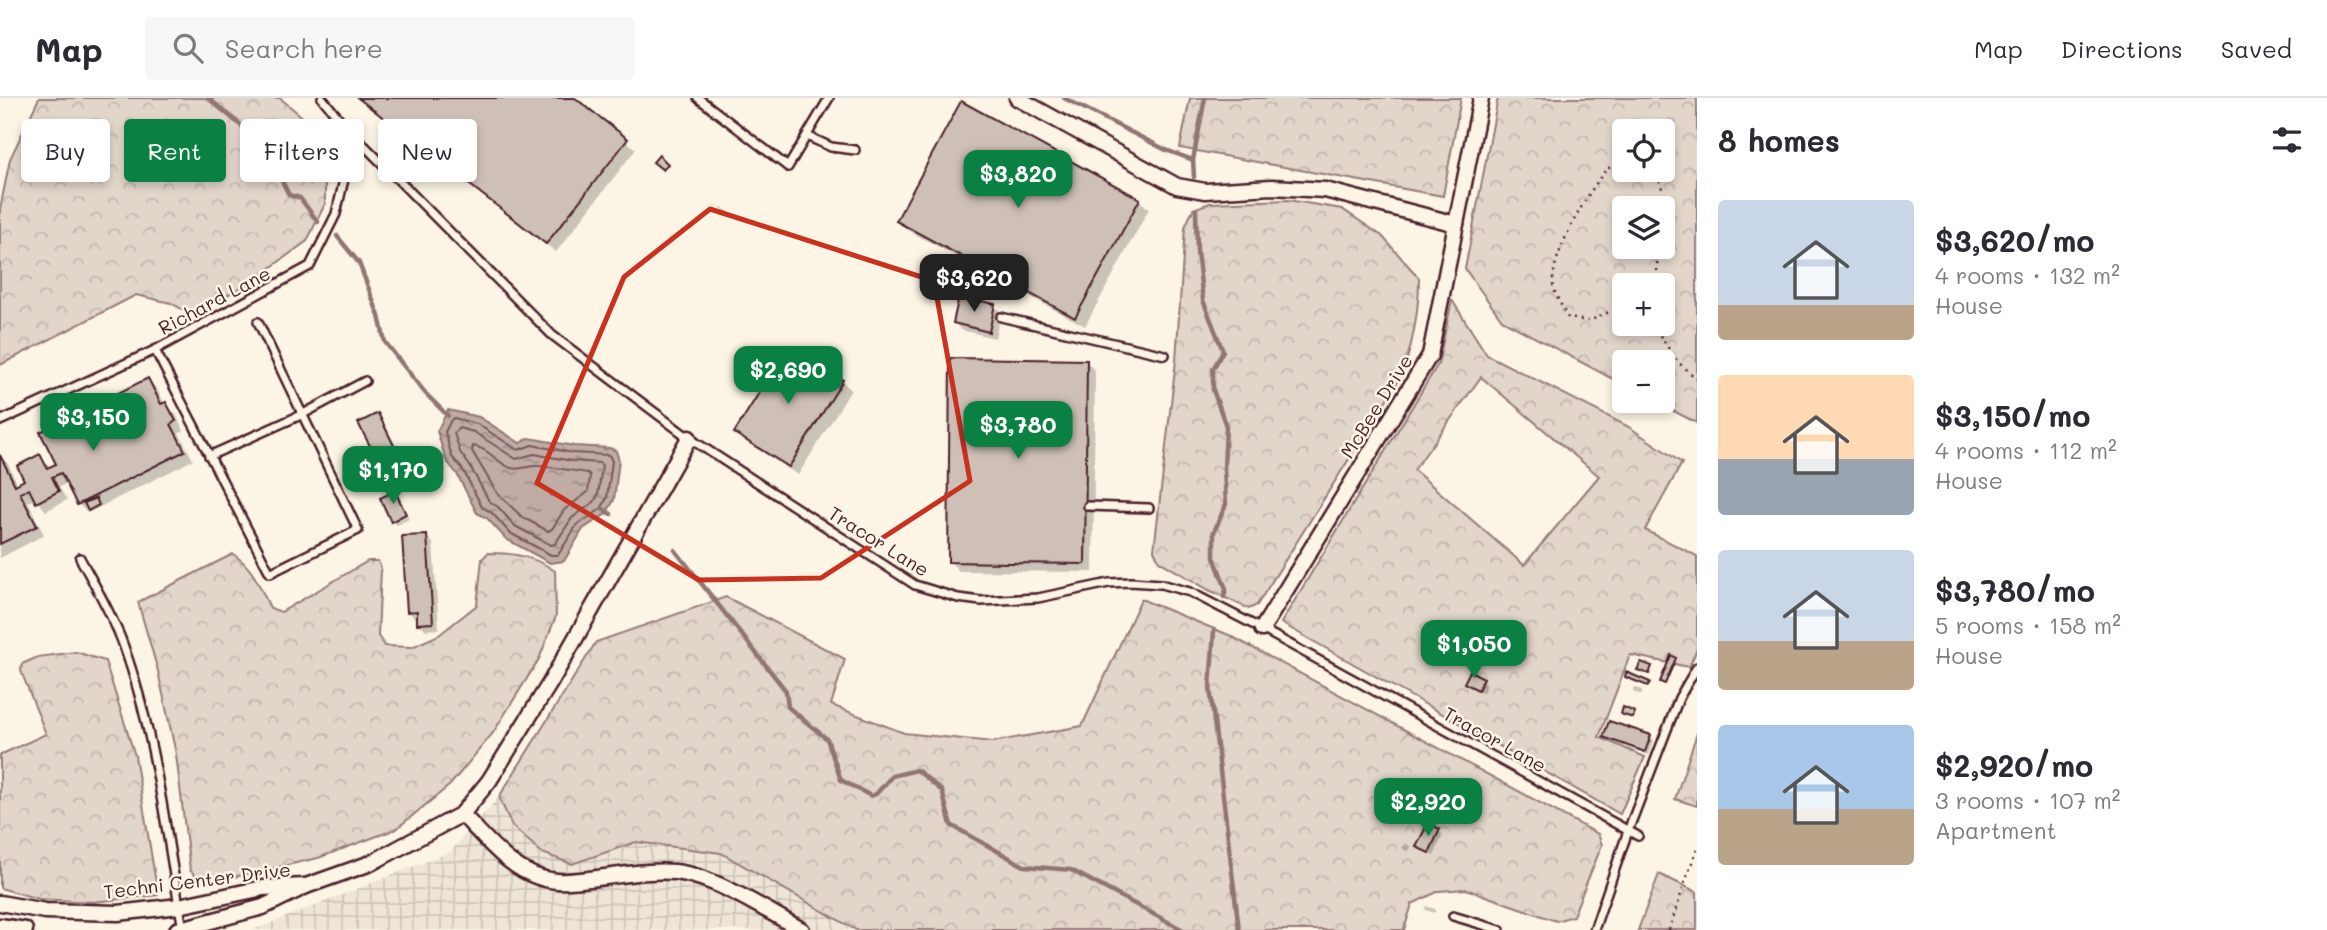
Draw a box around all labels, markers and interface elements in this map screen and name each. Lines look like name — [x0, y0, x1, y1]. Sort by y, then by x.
search box — [145, 17, 635, 80]
text: Map — [35, 27, 103, 70]
icon: search — [169, 29, 207, 67]
text: Search here — [225, 31, 383, 65]
text: Map — [1974, 33, 2023, 64]
text: Directions — [2061, 33, 2183, 64]
text: Saved — [2221, 33, 2292, 64]
chip: Buy — [21, 119, 110, 182]
chip: Rent — [124, 119, 226, 182]
chip: Filters — [240, 119, 364, 182]
chip: New — [378, 119, 477, 182]
map controls — [1612, 119, 1675, 413]
button: locate — [1612, 119, 1675, 182]
text: 8 homes — [1718, 120, 1840, 160]
icon: filters — [2268, 121, 2306, 159]
pin: $3,820 — [961, 150, 1075, 210]
text: $3,820 — [980, 158, 1056, 188]
button: layers — [1612, 196, 1675, 259]
text: $3,620/mo — [1935, 220, 2095, 260]
icon: home — [1774, 228, 1858, 312]
pin: $3,620 — [917, 254, 1031, 314]
street label: Richard Lane — [154, 260, 274, 340]
text: 4 rooms · 132 m² — [1935, 260, 2120, 290]
text: $3,620 — [936, 262, 1012, 292]
button: + — [1612, 273, 1675, 336]
text: House — [1935, 290, 2003, 320]
pin: $2,690 — [731, 346, 845, 406]
street label: McBee Drive — [1334, 349, 1418, 463]
button: − — [1612, 350, 1675, 413]
text: $2,690 — [750, 354, 826, 384]
pin: $3,150 — [36, 394, 150, 453]
text: $3,150/mo — [1935, 395, 2090, 435]
text: $3,150 — [56, 401, 130, 431]
pin: $3,780 — [961, 402, 1075, 461]
icon: home — [1774, 403, 1858, 487]
text: $3,780 — [980, 409, 1056, 439]
text: 4 rooms · 112 m² — [1935, 435, 2117, 465]
pin: $1,170 — [336, 446, 450, 506]
text: $1,170 — [358, 454, 428, 484]
text: House — [1935, 465, 2003, 495]
street label: Tracor Lane — [824, 500, 934, 582]
text: $3,780/mo — [1935, 570, 2095, 610]
icon: home — [1774, 578, 1858, 662]
text: 5 rooms · 158 m² — [1935, 610, 2121, 640]
pin: $1,050 — [1417, 620, 1531, 680]
text: $1,050 — [1437, 628, 1511, 658]
text: House — [1935, 640, 2003, 670]
street label: Tracor Lane — [1439, 700, 1551, 778]
text: $2,920/mo — [1935, 745, 2093, 785]
icon: home — [1774, 753, 1858, 837]
pin: $2,920 — [1371, 778, 1485, 838]
text: 3 rooms · 107 m² — [1935, 785, 2121, 815]
text: $2,920 — [1390, 786, 1466, 816]
text: Apartment — [1935, 815, 2057, 845]
street label: Techni Center Drive — [102, 856, 292, 904]

